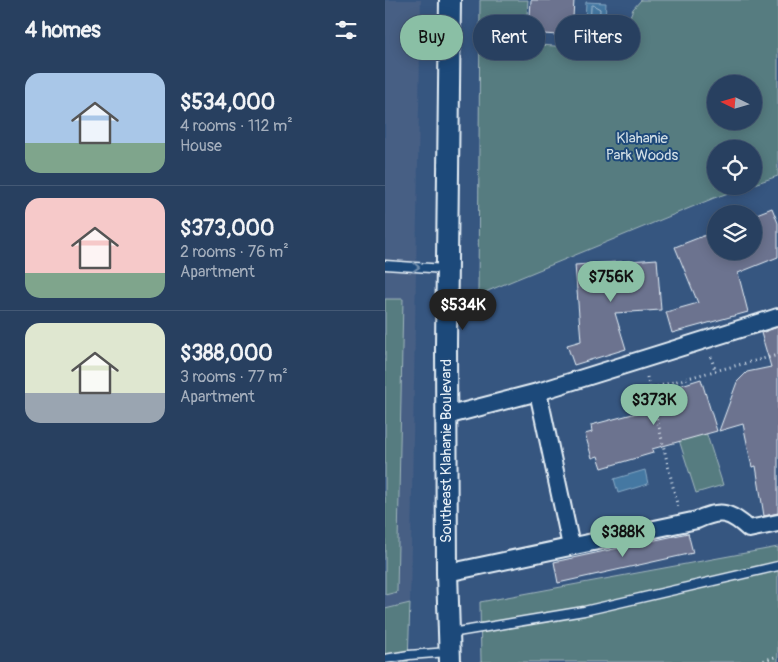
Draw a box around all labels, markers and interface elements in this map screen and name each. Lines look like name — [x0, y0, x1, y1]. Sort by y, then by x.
chip: Buy — [400, 15, 463, 60]
chip: Rent — [473, 15, 545, 60]
chip: Filters — [555, 15, 640, 60]
icon: filters — [332, 16, 360, 44]
text: 4 homes — [25, 17, 101, 44]
north arrow — [707, 75, 763, 130]
map controls — [707, 75, 762, 260]
text: $534,000 — [180, 89, 275, 116]
icon: home — [65, 93, 125, 153]
text: 4 rooms · 112 m² — [180, 116, 293, 136]
park label: Klahanie Park Woods — [606, 129, 679, 165]
text: House — [180, 136, 222, 156]
button: locate — [707, 140, 762, 195]
button: layers — [707, 205, 762, 260]
text: $373,000 — [180, 215, 274, 242]
icon: home — [65, 218, 125, 278]
text: 2 rooms · 76 m² — [180, 242, 289, 262]
pin: $756K — [576, 260, 646, 303]
text: Apartment — [180, 262, 255, 282]
one-way arrow — [412, 262, 420, 273]
text: $756K — [589, 267, 633, 287]
pin: $534K — [428, 288, 498, 331]
text: $534K — [440, 295, 486, 315]
text: $388,000 — [180, 340, 273, 367]
icon: home — [65, 343, 125, 403]
street label: Southeast Klahanie Boulevard — [437, 359, 456, 543]
text: 3 rooms · 77 m² — [180, 367, 288, 387]
pin: $373K — [619, 384, 689, 426]
text: Apartment — [180, 387, 255, 407]
text: $373K — [632, 390, 676, 410]
pin: $388K — [588, 516, 658, 558]
text: $388K — [601, 522, 645, 542]

